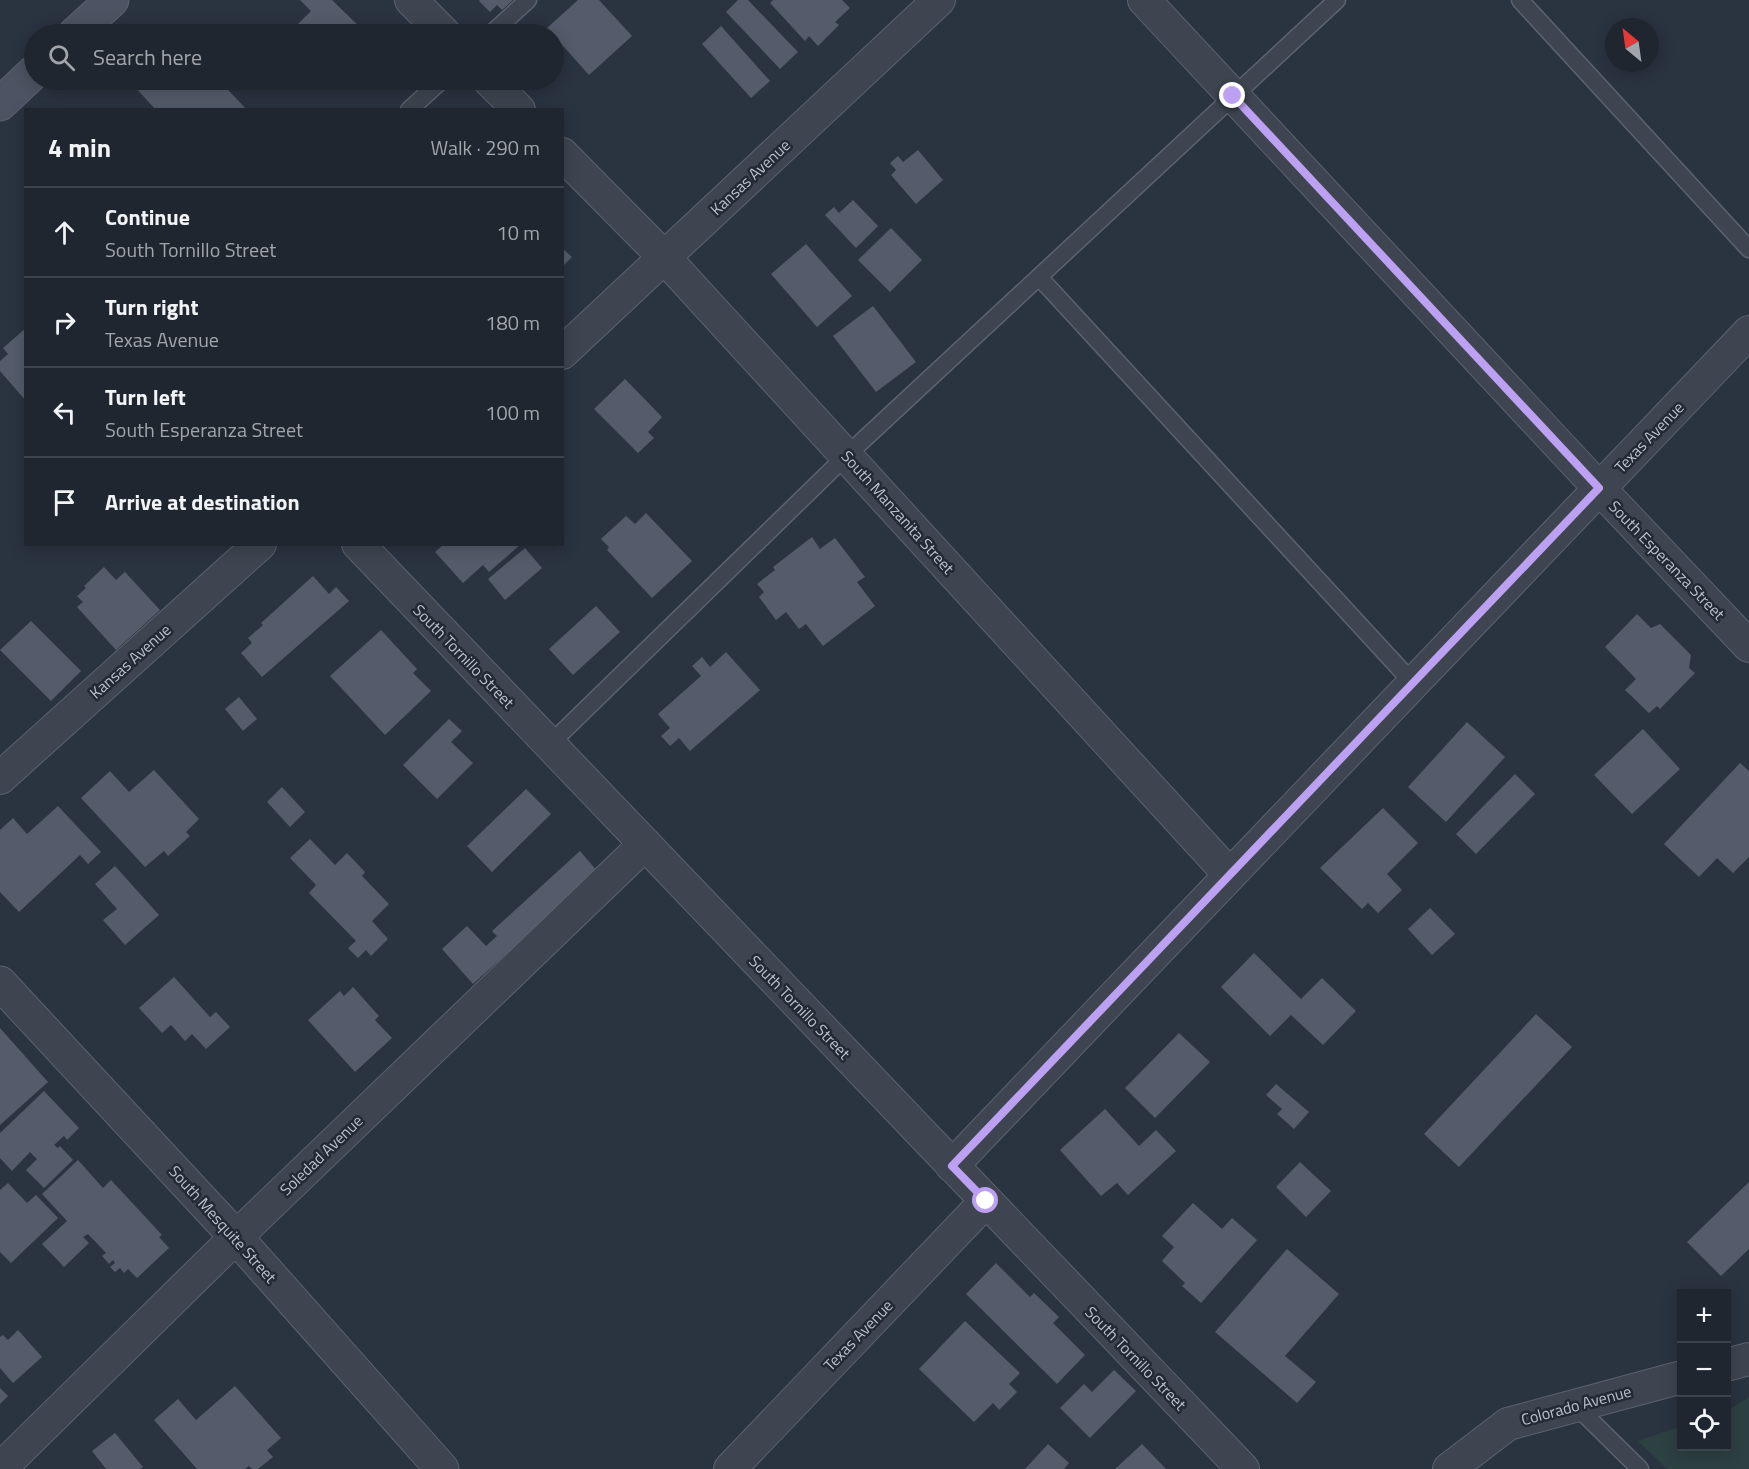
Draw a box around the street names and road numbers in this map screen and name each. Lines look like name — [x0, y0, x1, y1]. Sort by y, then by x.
street label: Kansas Avenue — [704, 133, 796, 221]
street label: Texas Avenue — [1609, 396, 1689, 478]
street label: South Manzanita Street — [836, 445, 960, 579]
street label: South Esperanza Street — [1603, 495, 1731, 626]
street label: South Tornillo Street — [408, 598, 520, 714]
street label: Kansas Avenue — [84, 618, 176, 704]
street label: South Tornillo Street — [744, 949, 856, 1065]
street label: Soledad Avenue — [274, 1109, 368, 1201]
street label: South Mesquite Street — [164, 1160, 283, 1288]
street label: Texas Avenue — [818, 1294, 898, 1376]
street label: South Tornillo Street — [1080, 1300, 1192, 1416]
street label: Colorado Avenue — [1518, 1379, 1634, 1431]

